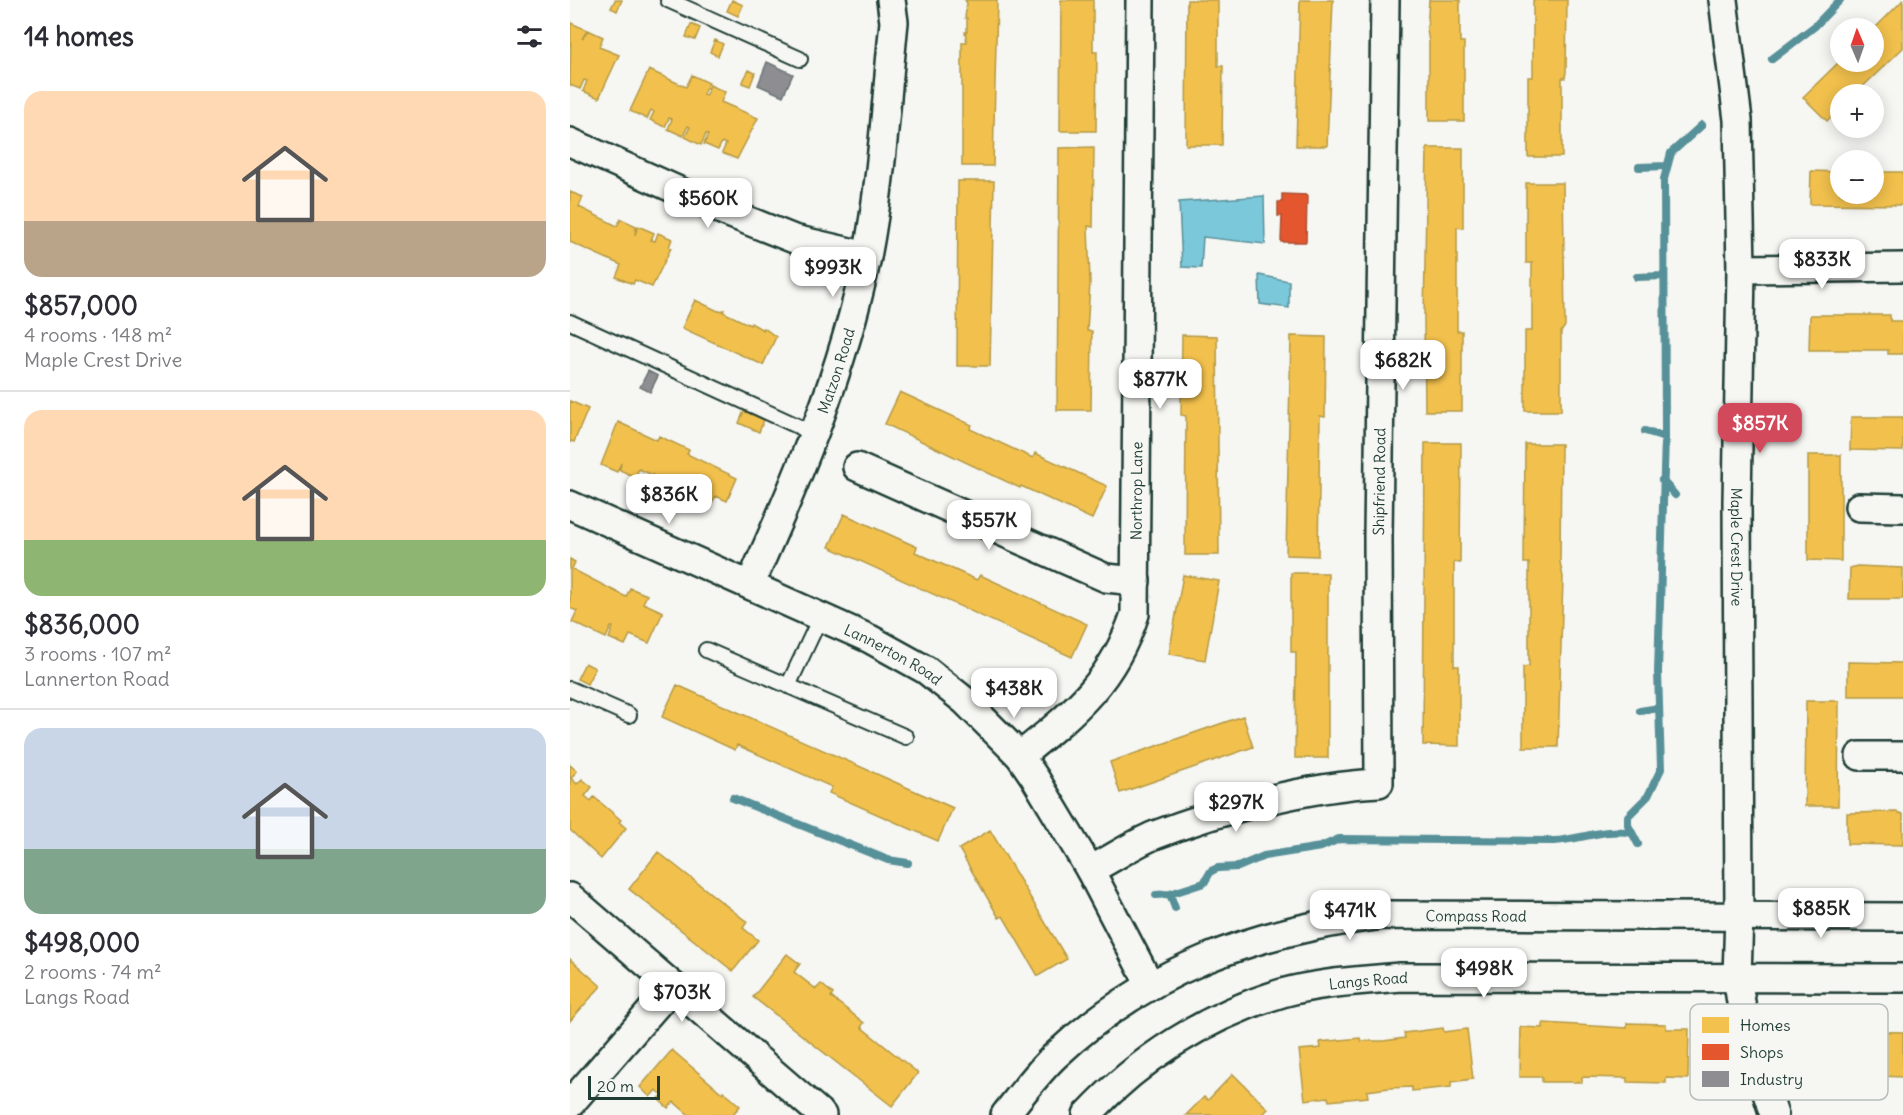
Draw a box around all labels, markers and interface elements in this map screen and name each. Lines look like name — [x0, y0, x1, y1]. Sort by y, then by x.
north arrow — [1830, 18, 1884, 72]
map controls — [1830, 18, 1884, 204]
text: 14 homes — [24, 20, 134, 53]
icon: filters — [513, 20, 546, 53]
button: + — [1830, 84, 1884, 138]
icon: home — [231, 130, 339, 238]
button: − — [1830, 150, 1884, 204]
pin: $560K — [666, 178, 750, 229]
text: $560K — [678, 185, 738, 210]
pin: $833K — [1780, 239, 1864, 290]
text: $833K — [1793, 246, 1851, 271]
pin: $993K — [791, 247, 875, 298]
text: $993K — [804, 254, 862, 279]
text: $857,000 — [24, 289, 138, 322]
text: 4 rooms · 148 m² — [24, 322, 172, 347]
street label: Matzon Road — [813, 326, 858, 416]
pin: $682K — [1361, 340, 1445, 391]
text: Maple Crest Drive — [24, 347, 182, 372]
text: $682K — [1374, 347, 1432, 372]
pin: $877K — [1118, 359, 1202, 410]
text: $877K — [1133, 366, 1187, 391]
pin: $857K — [1718, 403, 1802, 454]
text: $857K — [1732, 410, 1788, 435]
street label: Shipfriend Road — [1369, 428, 1389, 536]
street label: Northrop Lane — [1126, 442, 1146, 540]
icon: home — [231, 449, 339, 557]
pin: $836K — [627, 474, 711, 525]
text: $836K — [640, 481, 698, 506]
street label: Maple Crest Drive — [1727, 487, 1747, 606]
pin: $557K — [947, 500, 1031, 551]
text: $557K — [961, 507, 1017, 532]
text: $836,000 — [24, 608, 140, 641]
street label: Lannerton Road — [841, 619, 946, 689]
text: 3 rooms · 107 m² — [24, 641, 172, 666]
text: Lannerton Road — [24, 666, 169, 691]
pin: $438K — [972, 668, 1056, 719]
text: $438K — [985, 675, 1043, 700]
icon: home — [231, 767, 339, 875]
pin: $297K — [1194, 782, 1278, 833]
text: $297K — [1208, 789, 1264, 814]
pin: $885K — [1779, 888, 1863, 939]
pin: $471K — [1308, 890, 1392, 941]
text: $885K — [1792, 895, 1850, 920]
text: $471K — [1324, 897, 1376, 922]
street label: Compass Road — [1426, 906, 1527, 925]
text: $498,000 — [24, 926, 140, 959]
pin: $498K — [1442, 948, 1526, 999]
text: $498K — [1455, 955, 1513, 980]
text: 2 rooms · 74 m² — [24, 959, 161, 984]
street label: Langs Road — [1328, 967, 1408, 993]
pin: $703K — [640, 972, 724, 1023]
text: $703K — [653, 979, 711, 1004]
text: Langs Road — [24, 984, 130, 1009]
legend — [1690, 1004, 1888, 1100]
text: Homes — [1740, 1015, 1790, 1035]
text: Shops — [1740, 1042, 1784, 1062]
text: Industry — [1740, 1069, 1803, 1089]
scale bar — [588, 1073, 660, 1100]
text: 20 m — [597, 1076, 634, 1096]

